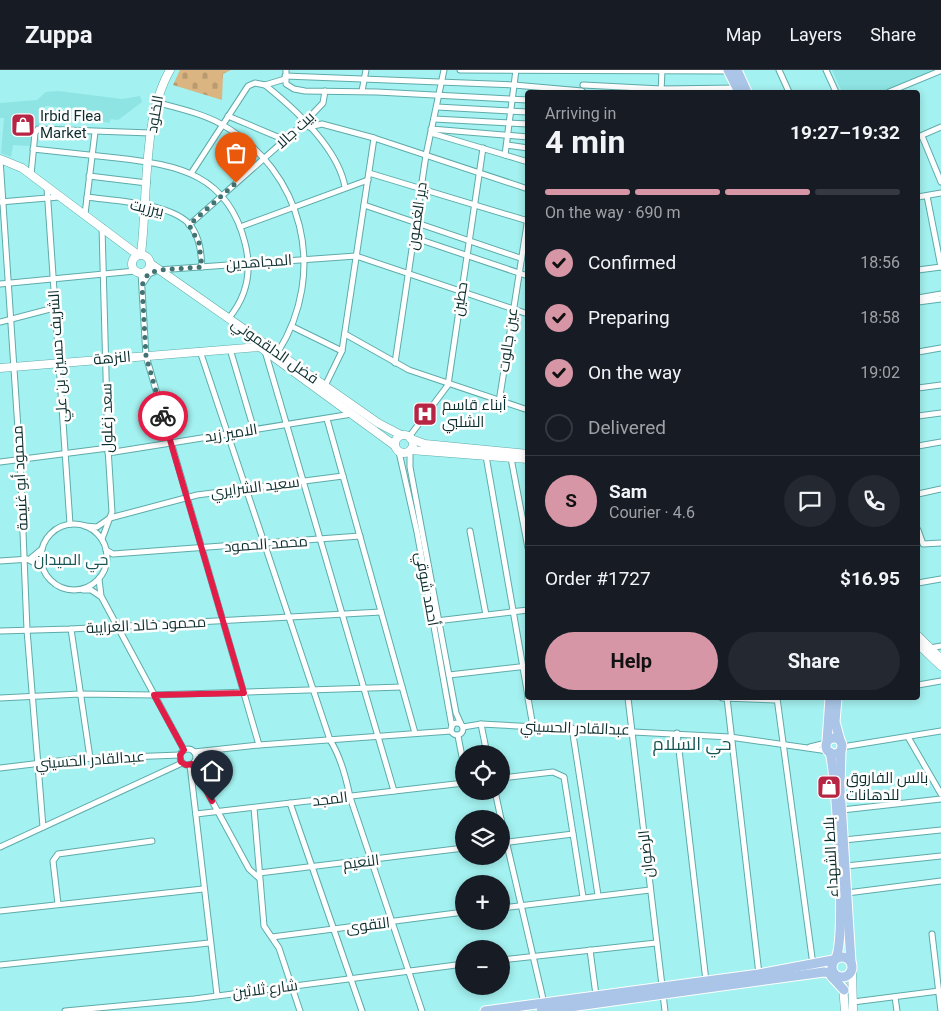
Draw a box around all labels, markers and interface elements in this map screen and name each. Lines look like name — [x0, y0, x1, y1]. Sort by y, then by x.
text: Zuppa — [25, 21, 93, 49]
text: Map — [726, 24, 761, 45]
text: Layers — [789, 24, 842, 45]
text: Share — [870, 24, 916, 45]
street label: الخلود — [143, 94, 167, 134]
text: Arriving in — [545, 104, 616, 123]
place label: Irbid Flea Market — [40, 107, 101, 142]
street label: بيت جالا — [272, 107, 318, 153]
shop icon: Irbid Flea Market — [10, 112, 36, 138]
text: 19:27–19:32 — [790, 121, 900, 144]
text: 4 min — [545, 123, 625, 161]
pin — [215, 132, 257, 183]
icon: bag — [222, 139, 250, 167]
street label: دير الغصون — [403, 181, 432, 251]
street label: بيرزيت — [128, 195, 166, 221]
text: On the way · 690 m — [545, 203, 681, 222]
icon: check — [545, 249, 573, 277]
street label: المجاهدين — [225, 251, 293, 274]
text: Confirmed — [588, 251, 676, 274]
text: 18:56 — [860, 253, 900, 272]
street label: حطين — [448, 281, 473, 318]
street label: الشريف حسين بن علي — [44, 289, 75, 423]
icon: check — [545, 304, 573, 332]
text: Preparing — [588, 306, 670, 329]
street label: عين جالوت — [495, 307, 522, 374]
text: 18:58 — [860, 308, 900, 327]
street label: فضل الدلقموني — [226, 314, 322, 390]
street label: النزهة — [92, 347, 132, 369]
icon: check — [545, 359, 573, 387]
text: On the way — [588, 361, 681, 384]
text: 19:02 — [860, 363, 900, 382]
street label: سعد زغلول — [97, 383, 117, 453]
courier — [138, 391, 188, 441]
place label: أبناء قاسم الشلبي — [442, 395, 507, 434]
hospital icon: أبناء قاسم الشلبي — [412, 401, 438, 427]
icon: bike — [149, 402, 177, 430]
text: Delivered — [588, 416, 666, 439]
street label: الامير زيد — [203, 420, 259, 446]
street label: محمود أبو غنيمة — [7, 425, 32, 531]
street label: سعيد الشرايري — [210, 473, 301, 504]
button: chat — [784, 475, 836, 527]
button: phone — [848, 475, 900, 527]
text: Sam — [609, 480, 647, 503]
text: S — [565, 489, 577, 512]
text: Courier · 4.6 — [609, 503, 695, 522]
street label: محمد الحمود — [224, 532, 308, 556]
district label: حي الميدان — [34, 550, 108, 573]
street label: أحمد شوقي — [409, 550, 443, 628]
text: Order #1727 — [545, 567, 651, 590]
text: $16.95 — [840, 567, 900, 590]
street label: محمود خالد الغرايبة — [85, 613, 207, 637]
button: Help — [545, 632, 718, 690]
button: Share — [728, 632, 900, 690]
street label: عبدالقادر الحسيني — [520, 717, 630, 742]
district label: حي السلام — [653, 733, 731, 758]
map controls — [455, 745, 510, 995]
button: locate — [455, 745, 510, 800]
street label: عبدالقادر الحسيني — [35, 747, 145, 776]
pin — [191, 750, 233, 801]
icon: home — [198, 757, 226, 785]
place label: بالس الفاروق للدهانات — [846, 769, 928, 804]
shop icon: بالس الفاروق للدهانات — [816, 774, 842, 800]
street label: المجد — [311, 788, 349, 810]
button: layers — [455, 810, 510, 865]
street label: بلاط الشهداء — [820, 816, 843, 898]
street label: الرضوان — [635, 829, 658, 879]
street label: النعيم — [342, 851, 380, 874]
button: + — [455, 875, 510, 930]
street label: التقوى — [345, 913, 391, 938]
button: − — [455, 940, 510, 995]
street label: شارع ثلاثين — [231, 976, 299, 1004]

